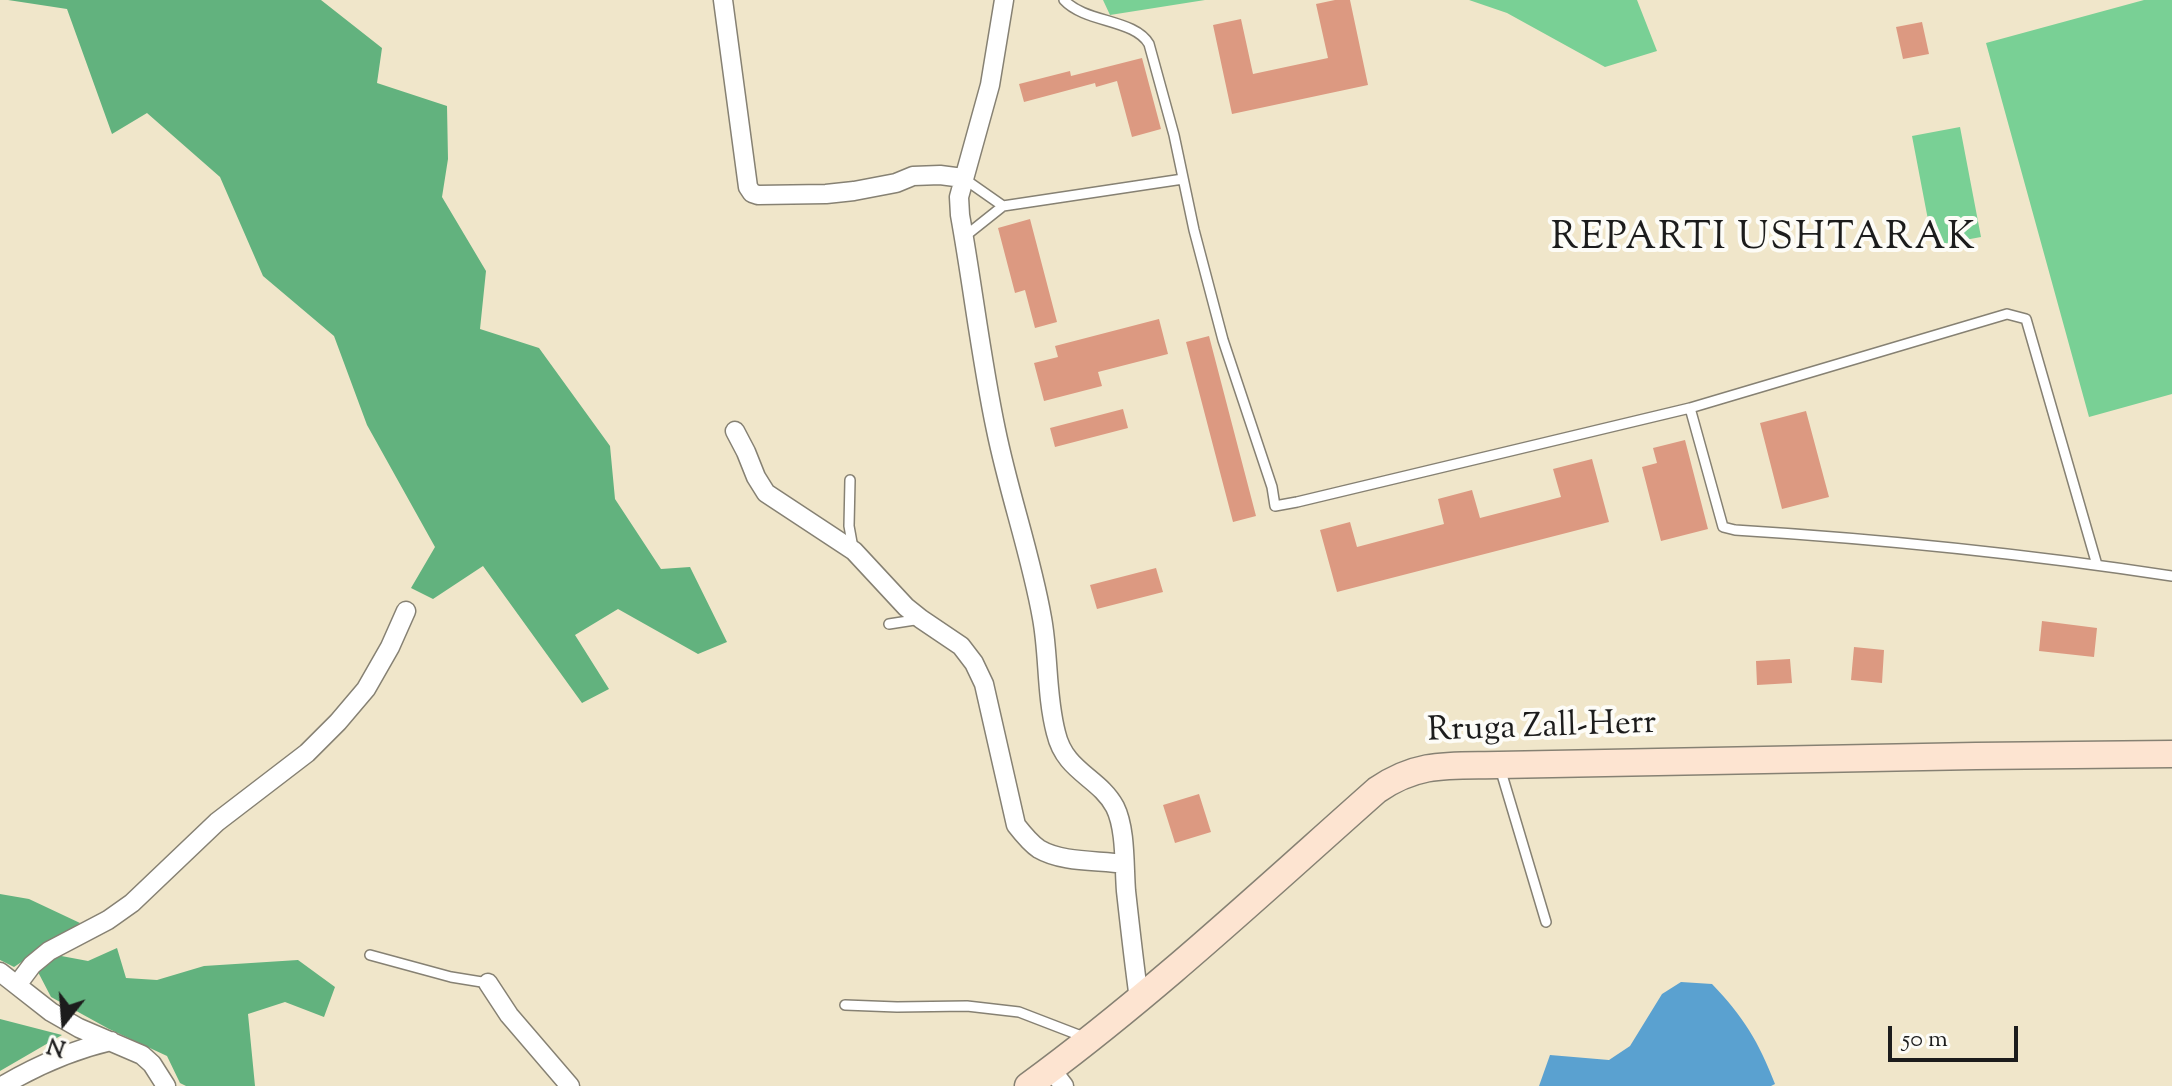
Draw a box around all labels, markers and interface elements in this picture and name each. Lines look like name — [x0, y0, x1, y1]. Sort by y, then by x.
district label: REPARTI USHTARAK — [1551, 219, 1977, 265]
street label: Rruga Zall-Herr — [1427, 706, 1657, 754]
north arrow — [24, 982, 104, 1062]
scale bar — [1892, 1010, 2022, 1060]
text: 50 m — [1902, 1023, 1948, 1057]
text: N — [44, 1027, 70, 1063]

